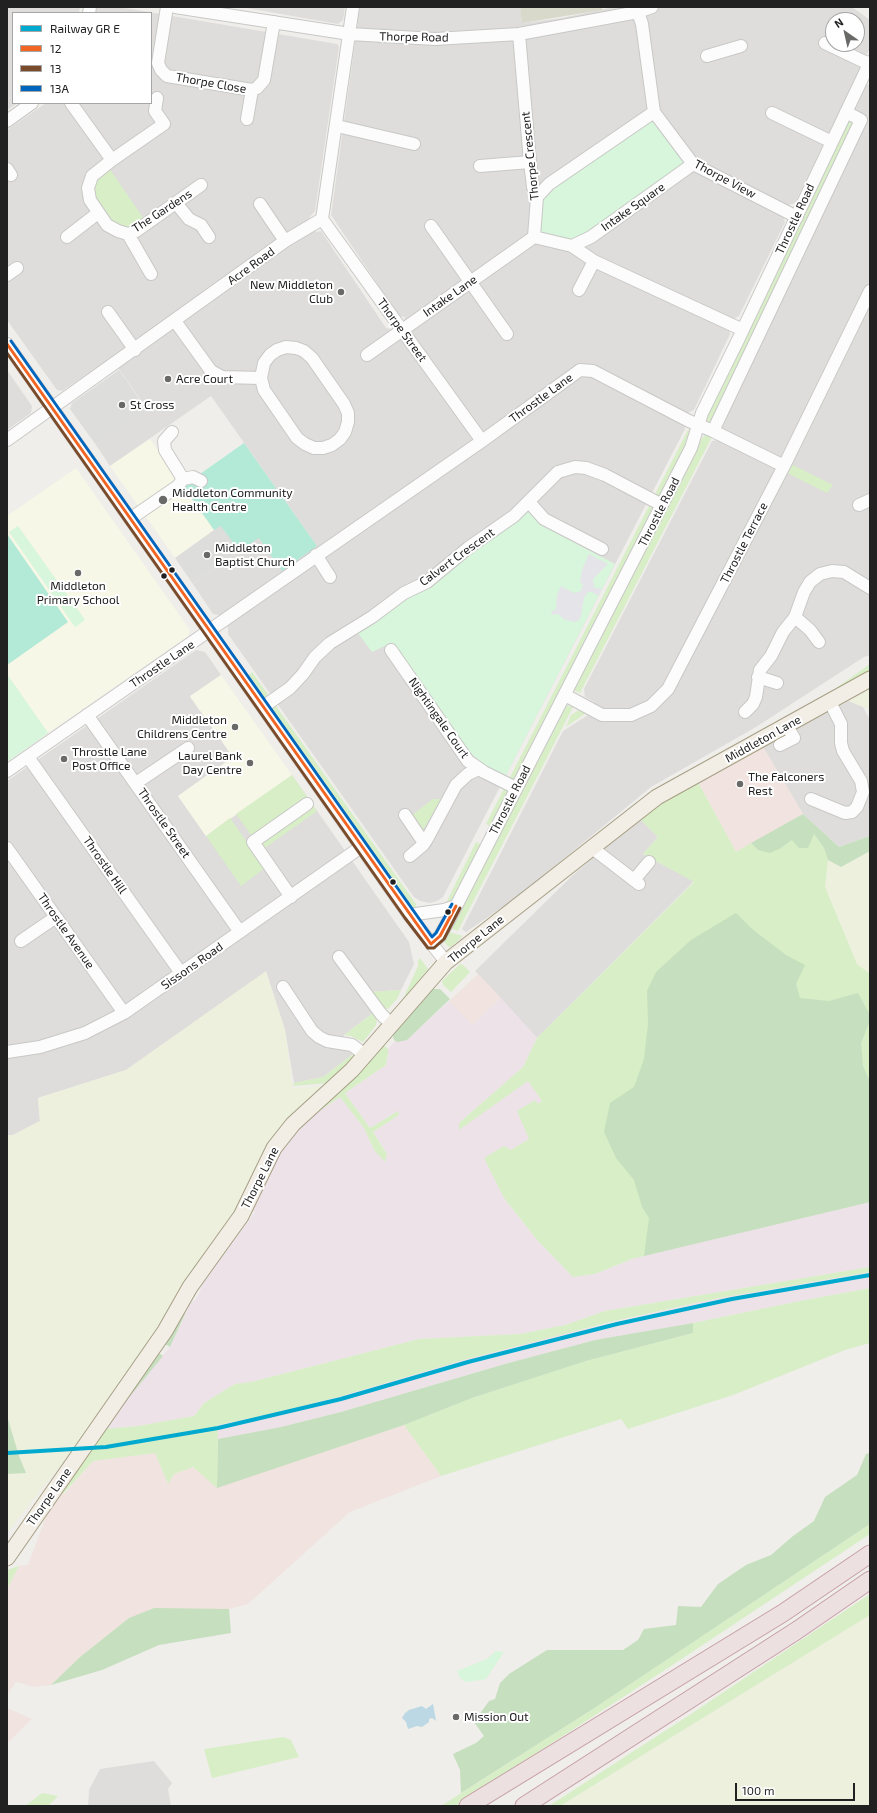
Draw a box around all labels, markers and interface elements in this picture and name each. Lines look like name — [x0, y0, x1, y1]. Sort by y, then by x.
legend — [12, 12, 152, 104]
north arrow — [825, 12, 865, 52]
text: N — [832, 15, 845, 30]
text: Railway GR E — [50, 21, 120, 35]
street label: Thorpe Road — [379, 29, 449, 45]
text: 12 — [50, 41, 62, 55]
text: 13 — [50, 61, 61, 75]
street label: Thorpe Close — [175, 70, 247, 96]
text: 13A — [50, 81, 69, 95]
street label: Thorpe Crescent — [518, 111, 542, 201]
street label: Thorpe View — [691, 157, 759, 201]
street label: Intake Square — [598, 180, 668, 234]
street label: Throstle Road — [772, 181, 818, 257]
street label: The Gardens — [129, 186, 195, 236]
street label: Acre Road — [225, 244, 277, 288]
street label: Intake Lane — [420, 272, 480, 320]
place label: New Middleton Club — [250, 278, 333, 306]
marker: New Middleton Club — [336, 287, 346, 297]
street label: Thorpe Street — [374, 295, 430, 365]
street label: Throstle Lane — [506, 370, 576, 426]
place label: Acre Court — [176, 372, 233, 386]
marker: Acre Court — [163, 374, 173, 384]
place label: St Cross — [130, 398, 174, 412]
marker: St Cross — [117, 400, 127, 410]
street label: Throstle Road — [635, 475, 683, 549]
place label: Middleton Community Health Centre — [172, 486, 293, 514]
marker: Middleton Community Health Centre — [157, 494, 169, 506]
street label: Throstle Terrace — [717, 500, 771, 586]
street label: Calvert Crescent — [417, 525, 497, 589]
place label: Middleton Baptist Church — [215, 541, 295, 569]
marker: Middleton Baptist Church — [202, 550, 212, 560]
unlabelled marker — [167, 565, 177, 575]
marker: Middleton Primary School — [73, 568, 83, 578]
unlabelled marker — [159, 571, 169, 581]
place label: Middleton Primary School — [37, 579, 119, 607]
street label: Throstle Lane — [127, 637, 197, 691]
street label: Nightingale Court — [406, 675, 472, 761]
street label: Middleton Lane — [723, 712, 803, 766]
place label: Middleton Childrens Centre — [137, 713, 227, 741]
marker: Middleton Childrens Centre — [230, 722, 240, 732]
place label: Throstle Lane Post Office — [72, 745, 147, 773]
place label: Laurel Bank Day Centre — [178, 749, 242, 777]
marker: Throstle Lane Post Office — [59, 754, 69, 764]
marker: Laurel Bank Day Centre — [245, 758, 255, 768]
street label: Throstle Road — [486, 763, 534, 837]
place label: The Falconers Rest — [748, 770, 824, 798]
marker: The Falconers Rest — [735, 779, 745, 789]
street label: Throstle Street — [135, 785, 193, 861]
street label: Throstle Hill — [80, 833, 130, 897]
unlabelled marker — [388, 877, 398, 887]
street label: Throstle Avenue — [35, 890, 97, 972]
unlabelled marker — [443, 907, 453, 917]
street label: Thorpe Lane — [445, 912, 507, 966]
street label: Sissons Road — [158, 939, 226, 993]
street label: Thorpe Lane — [238, 1145, 282, 1211]
street label: Thorpe Lane — [24, 1465, 74, 1529]
place label: Mission Out — [464, 1710, 529, 1724]
marker: Mission Out — [451, 1712, 461, 1722]
scale bar — [737, 1775, 857, 1801]
text: 100 m — [742, 1783, 774, 1797]

